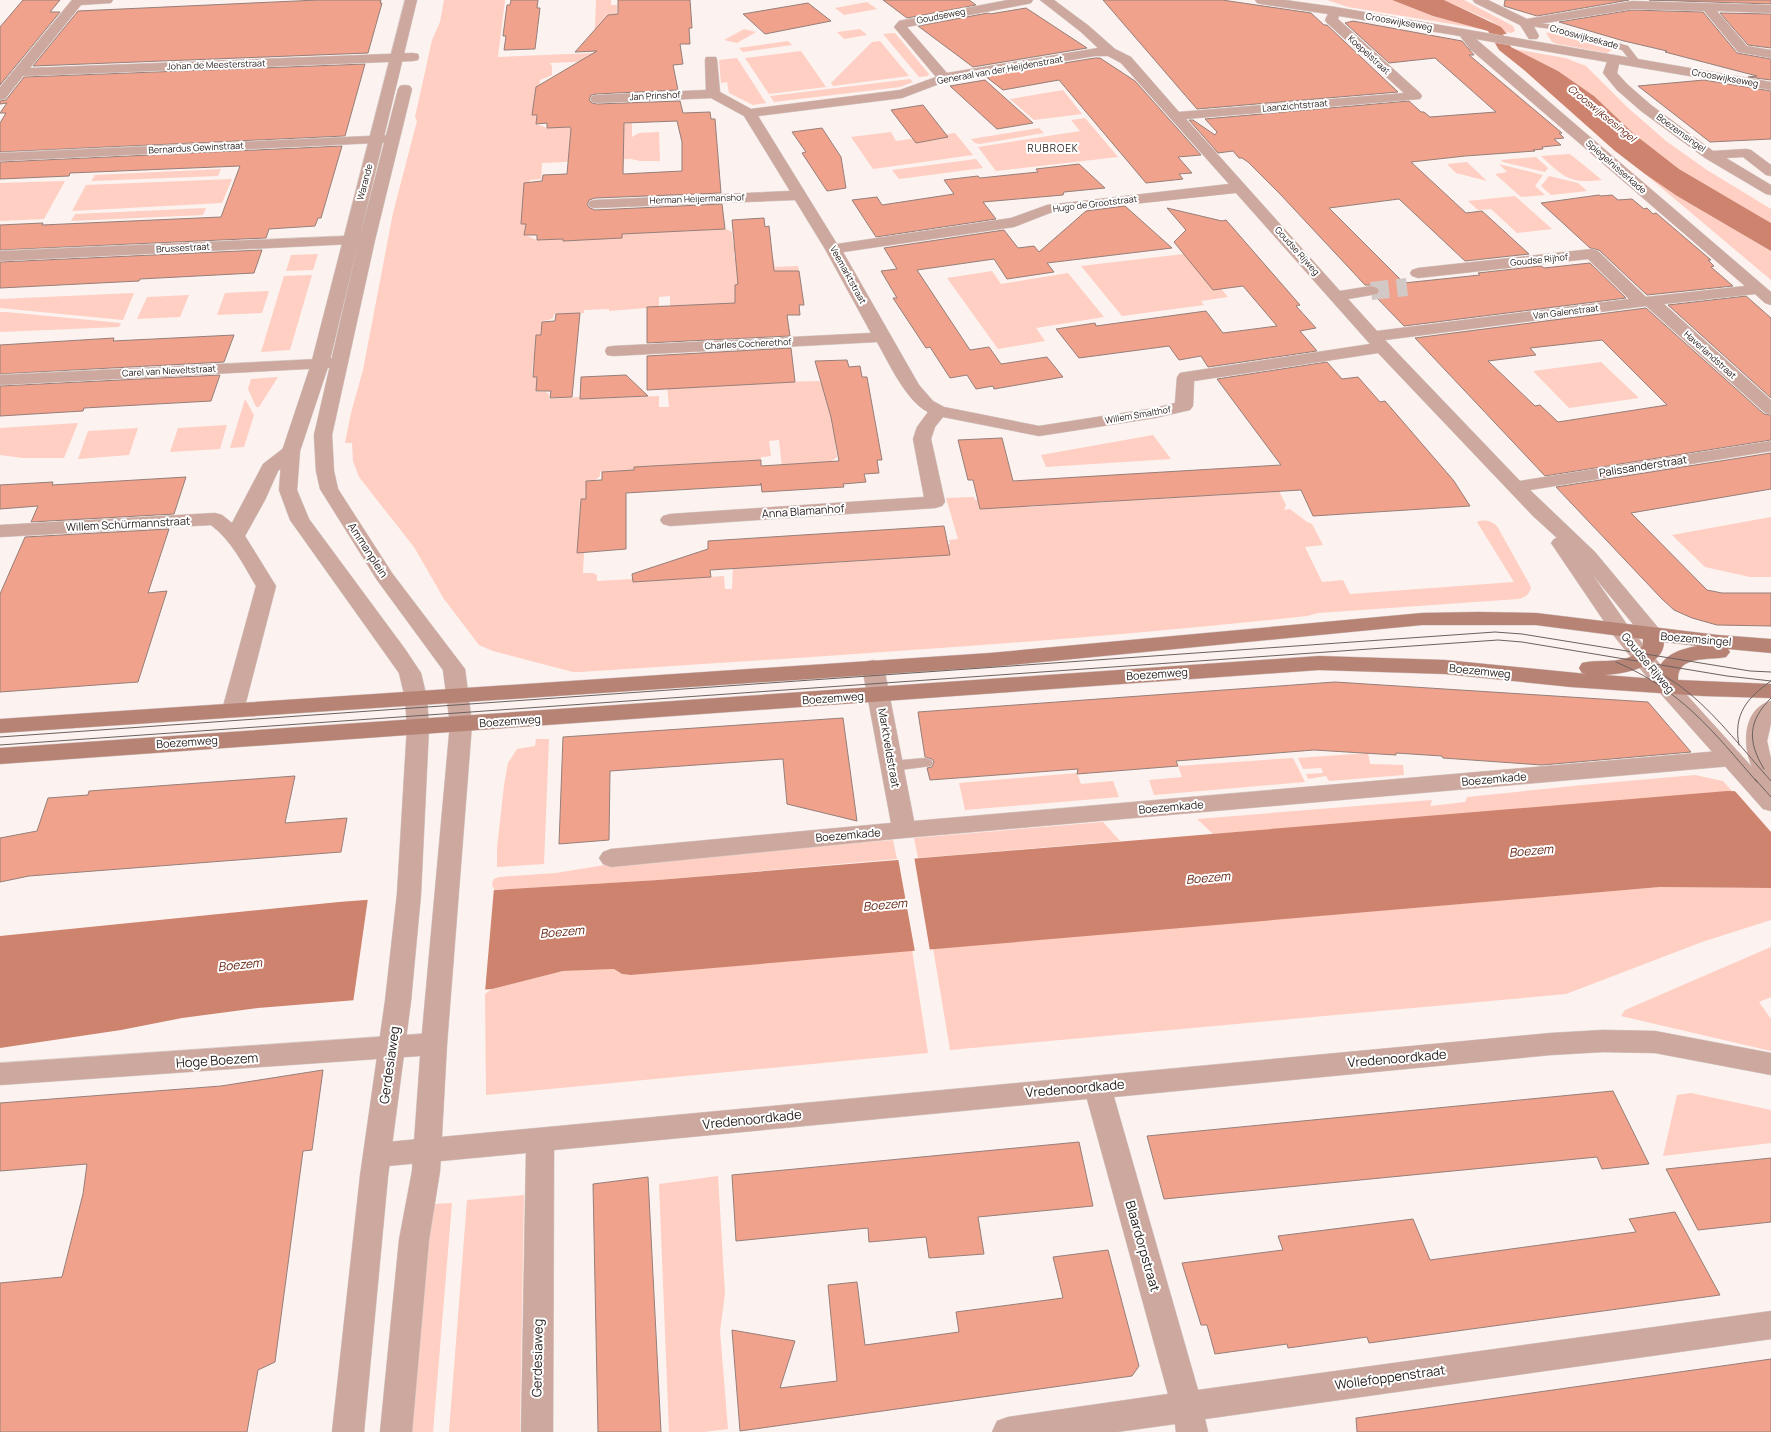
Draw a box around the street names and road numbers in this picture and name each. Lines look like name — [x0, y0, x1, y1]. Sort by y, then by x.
street label: Goudseweg — [915, 4, 966, 27]
street label: Crooswijkseweg — [1365, 9, 1433, 34]
street label: Crooswijksekade — [1548, 21, 1620, 52]
street label: Koepelstraat — [1345, 32, 1394, 77]
street label: Generaal van der Heijdenstraat — [936, 52, 1064, 87]
street label: Johan de Meesterstraat — [166, 56, 266, 73]
street label: Crooswijkseweg — [1691, 65, 1759, 90]
street label: Jan Prinshof — [629, 88, 682, 103]
street label: Laanzichtstraat — [1262, 96, 1329, 115]
street label: Boezemsingel — [1654, 110, 1709, 155]
street label: Spiegelnisserkade — [1583, 137, 1649, 197]
street label: Bernardus Gewinstraat — [148, 138, 244, 156]
street label: Warande — [353, 162, 376, 201]
street label: Herman Heijermanshof — [649, 190, 746, 207]
street label: Hugo de Grootstraat — [1052, 192, 1138, 215]
street label: Goudse Rijweg — [1272, 223, 1323, 278]
street label: Brussestraat — [156, 240, 211, 255]
street label: Veemarktstraat — [827, 244, 870, 306]
street label: Goudse Rijhof — [1509, 250, 1569, 269]
street label: Van Galenstraat — [1532, 301, 1600, 322]
street label: Haverlandstraat — [1681, 328, 1740, 382]
street label: Charles Cocherethof — [704, 335, 793, 352]
street label: Carel van Nieveltstraat — [122, 362, 217, 379]
street label: Willem Smalthof — [1104, 402, 1173, 427]
street label: Palissanderstraat — [1598, 451, 1688, 480]
street label: Anna Blamanhof — [761, 500, 845, 521]
street label: Willem Schürmannstraat — [65, 513, 191, 534]
street label: Ammanplein — [345, 519, 392, 580]
street label: Boezemsingel — [1660, 628, 1732, 649]
street label: Goudse Rijweg — [1618, 629, 1678, 696]
street label: Boezemweg — [1449, 660, 1512, 681]
street label: Boezemweg — [1126, 664, 1188, 683]
street label: Boezemweg — [802, 688, 864, 707]
street label: Marktveldstraat — [875, 707, 904, 789]
street label: Boezemweg — [479, 711, 541, 730]
street label: Boezemweg — [156, 732, 218, 751]
street label: Boezemkade — [1461, 768, 1528, 789]
street label: Boezemkade — [1138, 796, 1205, 817]
street label: Boezemkade — [815, 824, 882, 845]
street label: Gerdesiaweg — [375, 1025, 403, 1105]
street label: Vredenoordkade — [1347, 1045, 1448, 1071]
street label: Hoge Boezem — [175, 1048, 259, 1072]
street label: Vredenoordkade — [1025, 1075, 1126, 1101]
street label: Vredenoordkade — [702, 1105, 803, 1133]
street label: Blaardorpstraat — [1121, 1198, 1165, 1294]
street label: Gerdesiaweg — [527, 1319, 547, 1397]
street label: Wollefoppenstraat — [1334, 1360, 1446, 1394]

